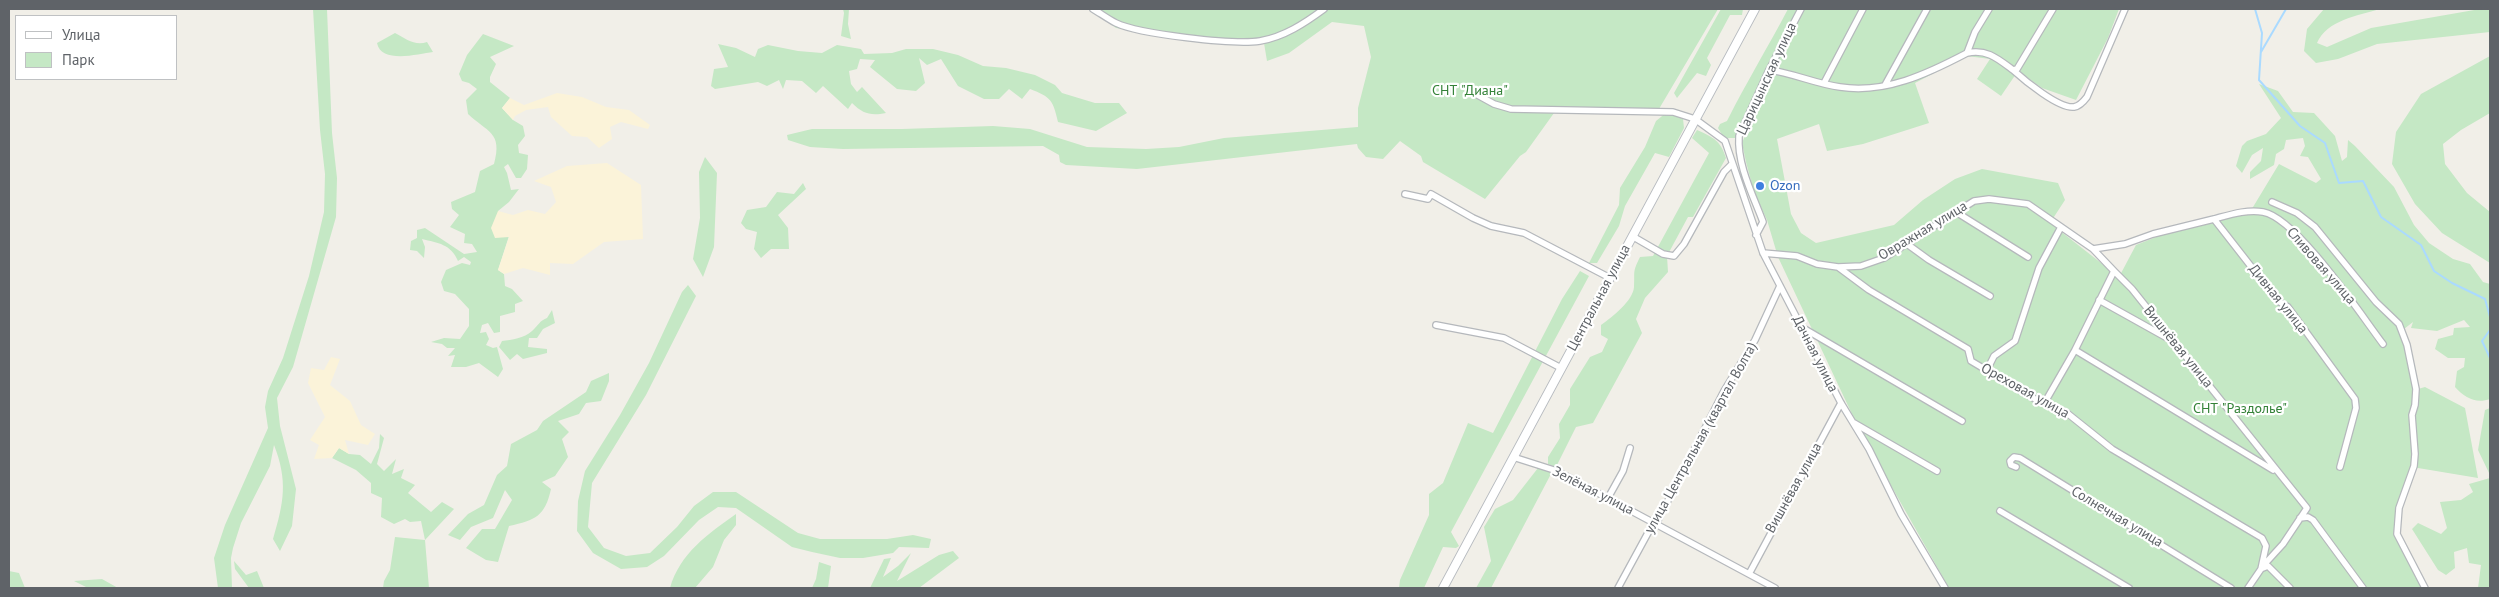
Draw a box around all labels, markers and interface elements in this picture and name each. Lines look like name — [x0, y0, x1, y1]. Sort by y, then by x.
legend — [15, 15, 178, 80]
street label: Царицынская улица — [1734, 20, 1800, 138]
text: Улица — [62, 25, 100, 44]
text: Парк — [62, 50, 95, 69]
park label: СНТ "Диана" — [1432, 83, 1508, 99]
place label: Ozon — [1770, 178, 1800, 194]
marker: Ozon — [1754, 180, 1766, 192]
street label: Овражная улица — [1875, 198, 1971, 264]
street label: Сливовая улица — [2283, 224, 2359, 308]
street label: Центральная улица — [1564, 242, 1634, 354]
street label: Дивная улица — [2245, 261, 2311, 337]
street label: Вишнёвая улица — [2140, 303, 2216, 391]
street label: Дачная улица — [1789, 313, 1841, 395]
street label: улица Центральная (квартал Волта) — [1641, 339, 1761, 537]
street label: Ореховая улица — [1978, 360, 2072, 422]
park label: СНТ "Раздолье" — [2193, 401, 2287, 417]
street label: Вишнёвая улица — [1762, 440, 1826, 536]
street label: Зелёная улица — [1550, 463, 1636, 519]
street label: Солнечная улица — [2068, 483, 2166, 551]

